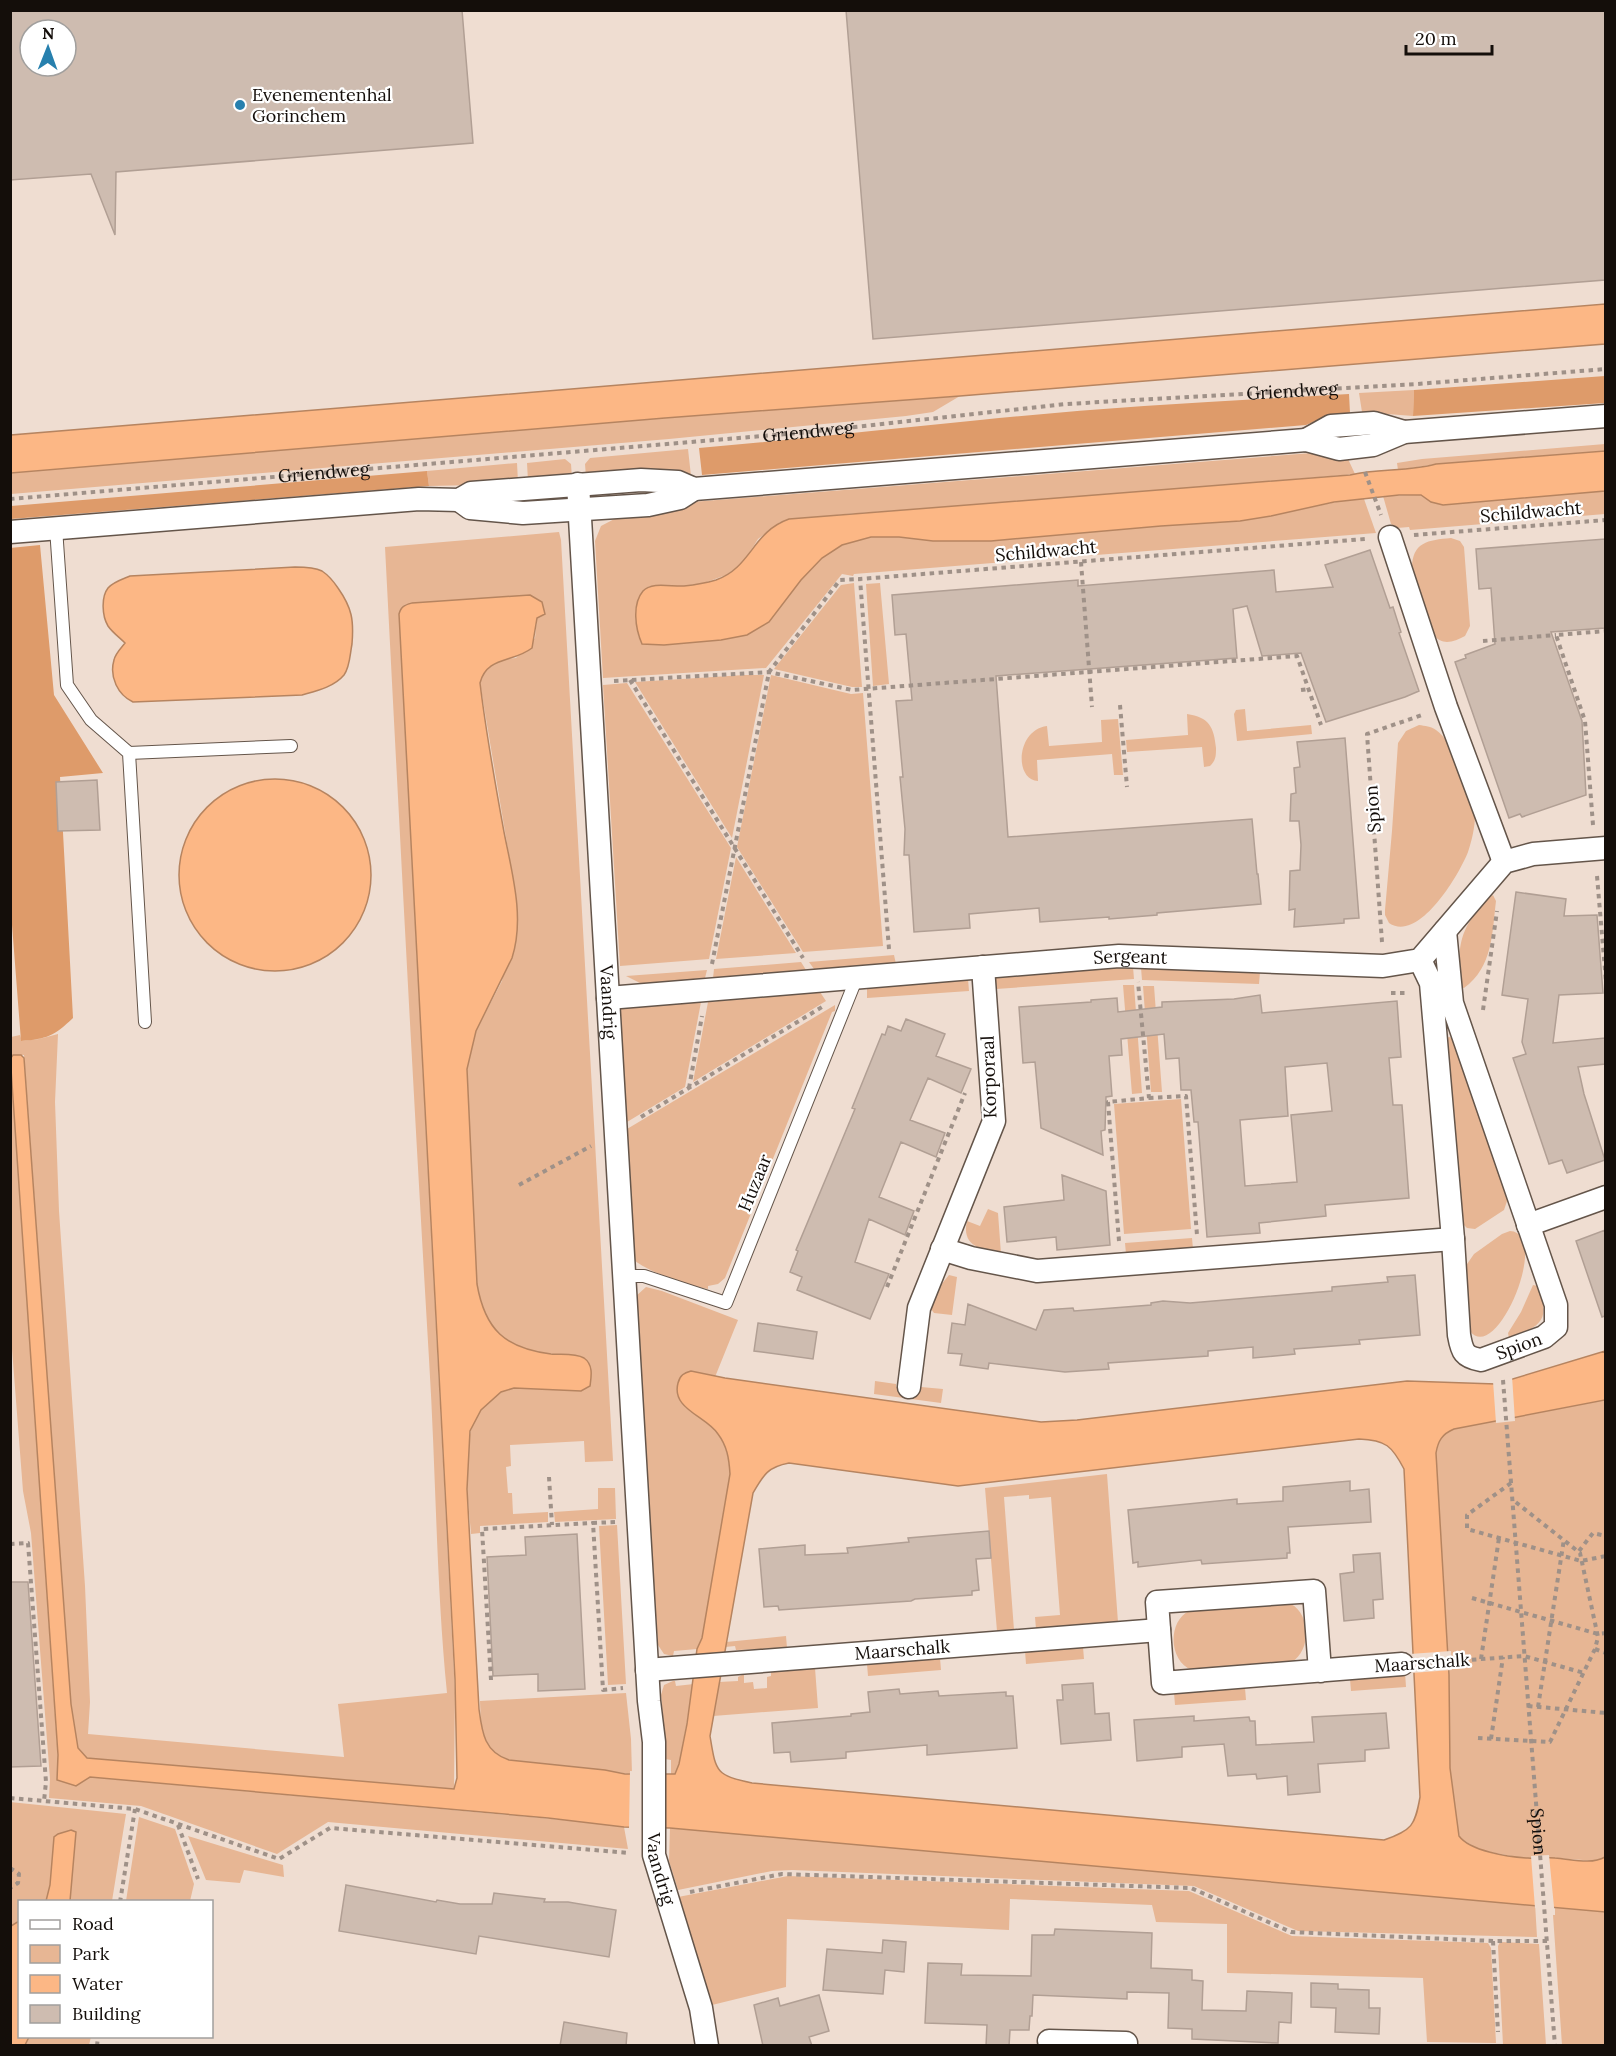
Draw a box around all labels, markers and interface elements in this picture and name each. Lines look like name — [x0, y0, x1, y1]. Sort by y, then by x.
north arrow — [18, 18, 78, 78]
scale bar — [1406, 18, 1492, 56]
text: N — [42, 23, 55, 43]
text: 20 m — [1415, 27, 1457, 50]
place label: Evenementenhal Gorinchem — [252, 83, 392, 127]
marker: Evenementenhal Gorinchem — [233, 98, 247, 112]
street label: Griendweg — [1246, 376, 1340, 405]
street label: Griendweg — [761, 415, 856, 447]
street label: Griendweg — [277, 457, 372, 488]
street label: Schildwacht — [1479, 496, 1583, 527]
street label: Schildwacht — [994, 535, 1098, 566]
street label: Spion — [1359, 785, 1386, 833]
street label: Sergeant — [1092, 944, 1168, 969]
street label: Vaandrig — [595, 963, 622, 1041]
street label: Korporaal — [976, 1035, 1001, 1119]
street label: Huzaar — [733, 1150, 777, 1215]
street label: Spion — [1493, 1327, 1545, 1365]
street label: Maarschalk — [854, 1634, 951, 1665]
street label: Maarschalk — [1374, 1648, 1471, 1677]
street label: Spion — [1525, 1807, 1552, 1856]
street label: Vaandrig — [643, 1831, 681, 1909]
legend — [18, 1900, 213, 2038]
text: Road — [72, 1912, 114, 1935]
text: Park — [72, 1942, 110, 1965]
text: Water — [72, 1972, 123, 1995]
text: Building — [72, 2002, 142, 2025]

